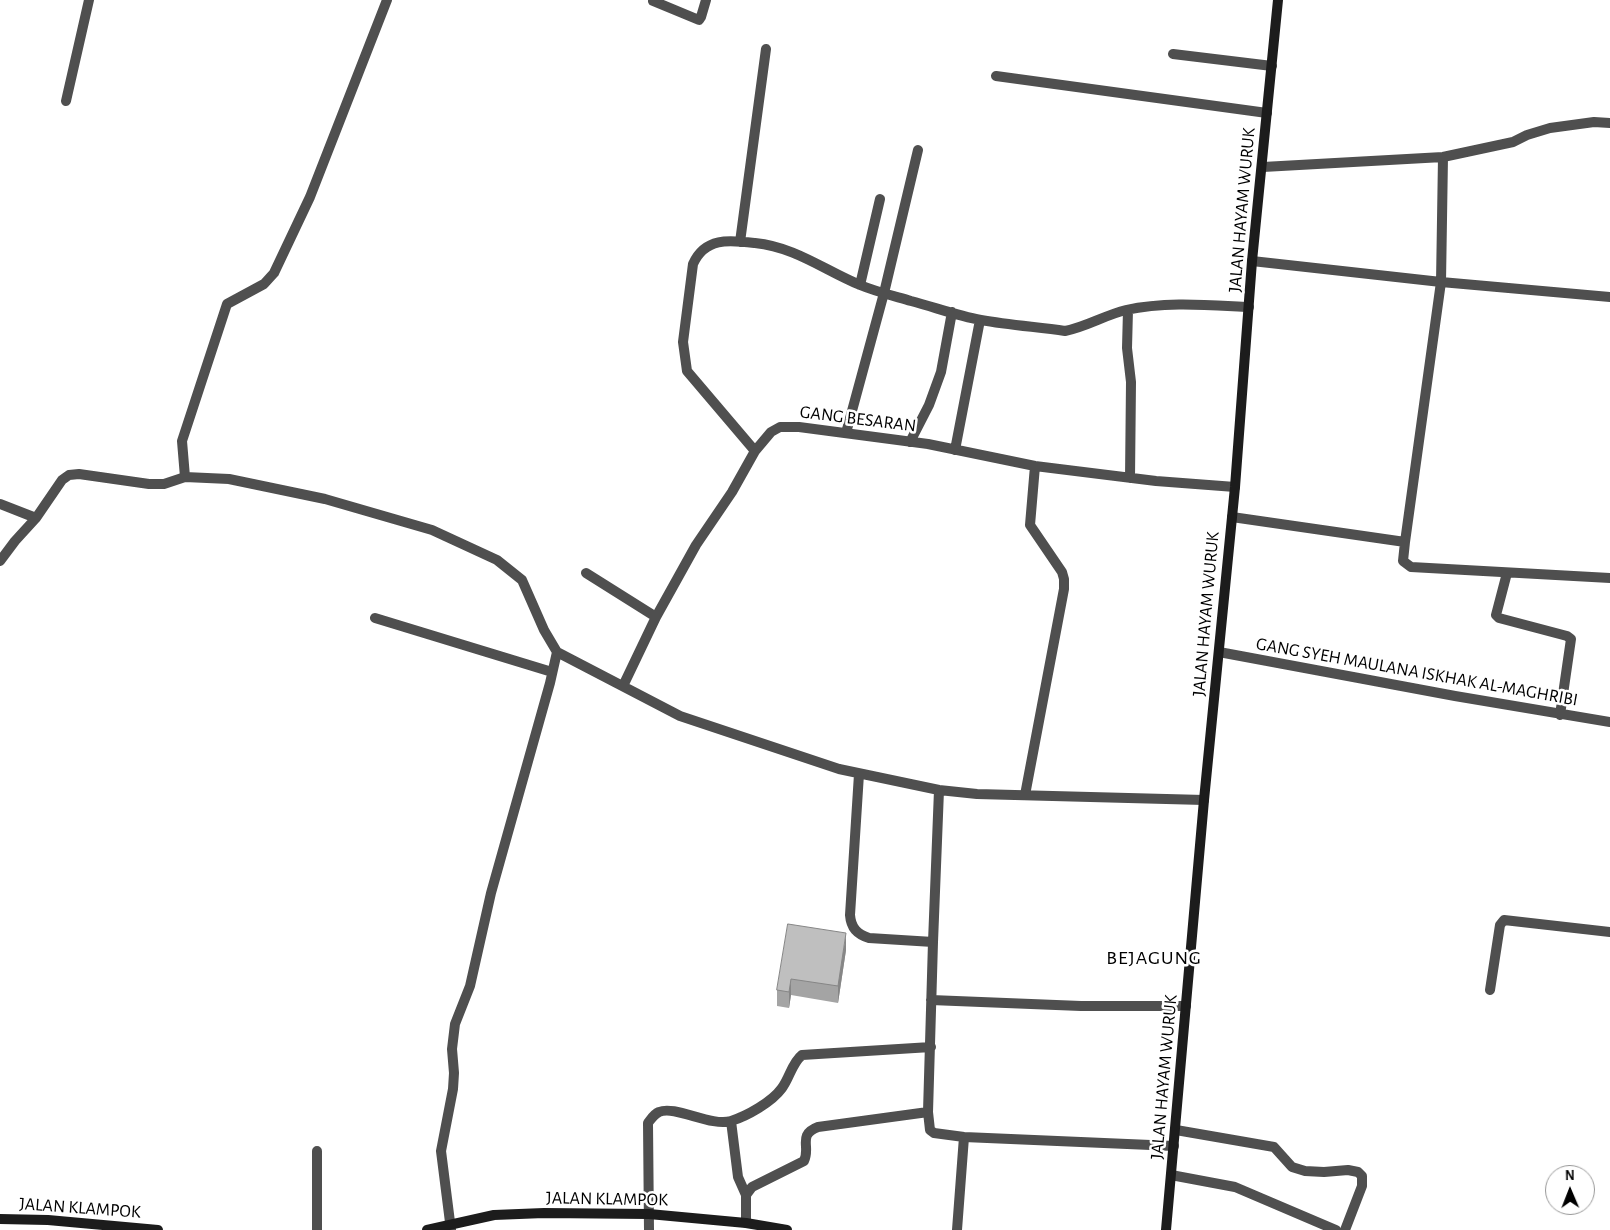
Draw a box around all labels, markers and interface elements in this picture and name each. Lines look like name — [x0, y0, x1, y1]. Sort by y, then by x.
street label: JALAN HAYAM WURUK — [1224, 127, 1260, 293]
street label: GANG BESARAN — [799, 401, 917, 437]
street label: JALAN HAYAM WURUK — [1188, 531, 1224, 697]
street label: GANG SYEH MAULANA ISKHAK AL-MAGHRIBI — [1254, 633, 1580, 711]
district label: BEJAGUNG — [1105, 946, 1203, 970]
street label: JALAN HAYAM WURUK — [1146, 994, 1182, 1160]
north arrow — [1545, 1165, 1595, 1215]
text: N — [1565, 1169, 1575, 1183]
street label: JALAN KLAMPOK — [546, 1187, 668, 1211]
street label: JALAN KLAMPOK — [19, 1193, 141, 1223]

